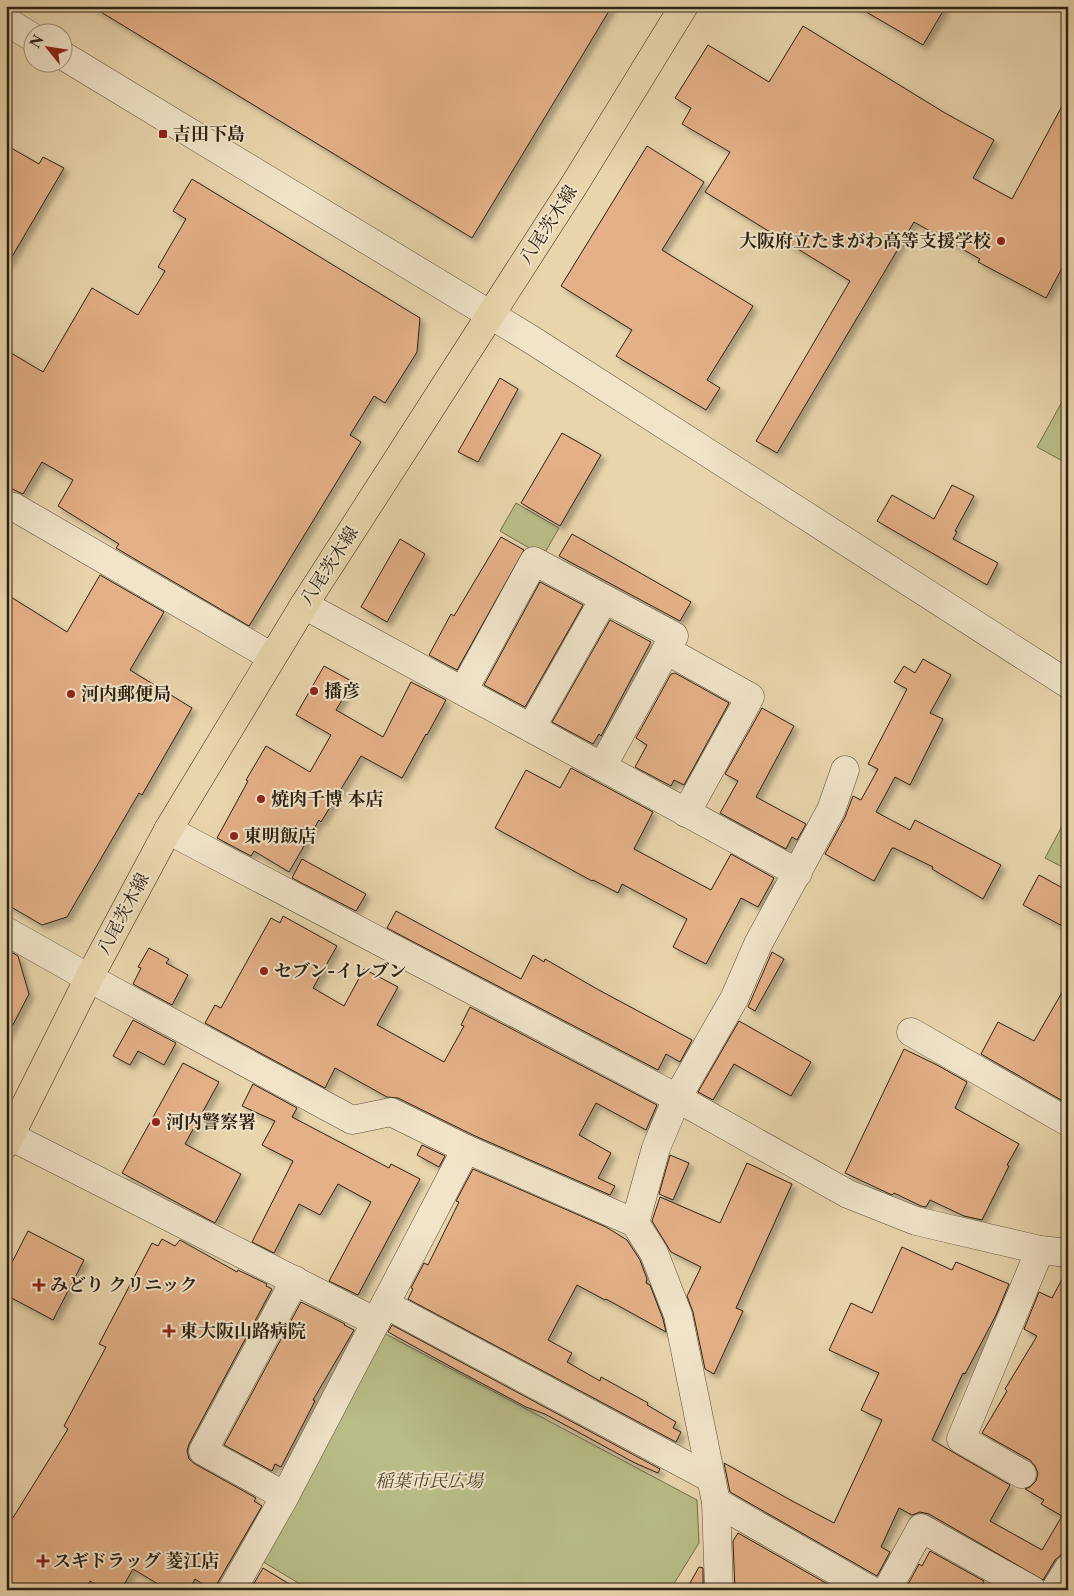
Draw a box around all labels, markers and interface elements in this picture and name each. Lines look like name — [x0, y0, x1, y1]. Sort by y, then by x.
north arrow — [22, 22, 72, 72]
text: N — [26, 32, 48, 51]
place label: 吉田下島 — [173, 123, 245, 145]
marker: 吉田下島 — [157, 128, 169, 140]
street label: 八尾茨木線 — [514, 181, 582, 269]
place label: 大阪府立たまがわ高等支援学校 — [739, 230, 991, 252]
marker: 大阪府立たまがわ高等支援学校 — [995, 235, 1007, 247]
street label: 八尾茨木線 — [295, 522, 363, 610]
place label: 播彦 — [324, 680, 360, 702]
place label: 河内郵便局 — [81, 683, 171, 705]
marker: 播彦 — [308, 685, 320, 697]
marker: 河内郵便局 — [65, 688, 77, 700]
place label: 焼肉千博 本店 — [271, 788, 384, 810]
marker: 焼肉千博 本店 — [255, 793, 267, 805]
place label: 東明飯店 — [244, 825, 316, 847]
marker: 東明飯店 — [228, 830, 240, 842]
street label: 八尾茨木線 — [92, 869, 154, 959]
place label: セブン-イレブン — [274, 960, 407, 982]
marker: セブン-イレブン — [258, 965, 270, 977]
place label: 河内警察署 — [166, 1111, 256, 1133]
marker: 河内警察署 — [150, 1116, 162, 1128]
place label: みどり クリニック — [50, 1274, 197, 1296]
marker: みどり クリニック — [32, 1278, 46, 1292]
place label: 東大阪山路病院 — [180, 1320, 306, 1342]
marker: 東大阪山路病院 — [162, 1324, 176, 1338]
park label: 稲葉市民広場 — [375, 1470, 485, 1492]
place label: スギドラッグ 菱江店 — [53, 1550, 219, 1572]
marker: スギドラッグ 菱江店 — [37, 1555, 49, 1567]

